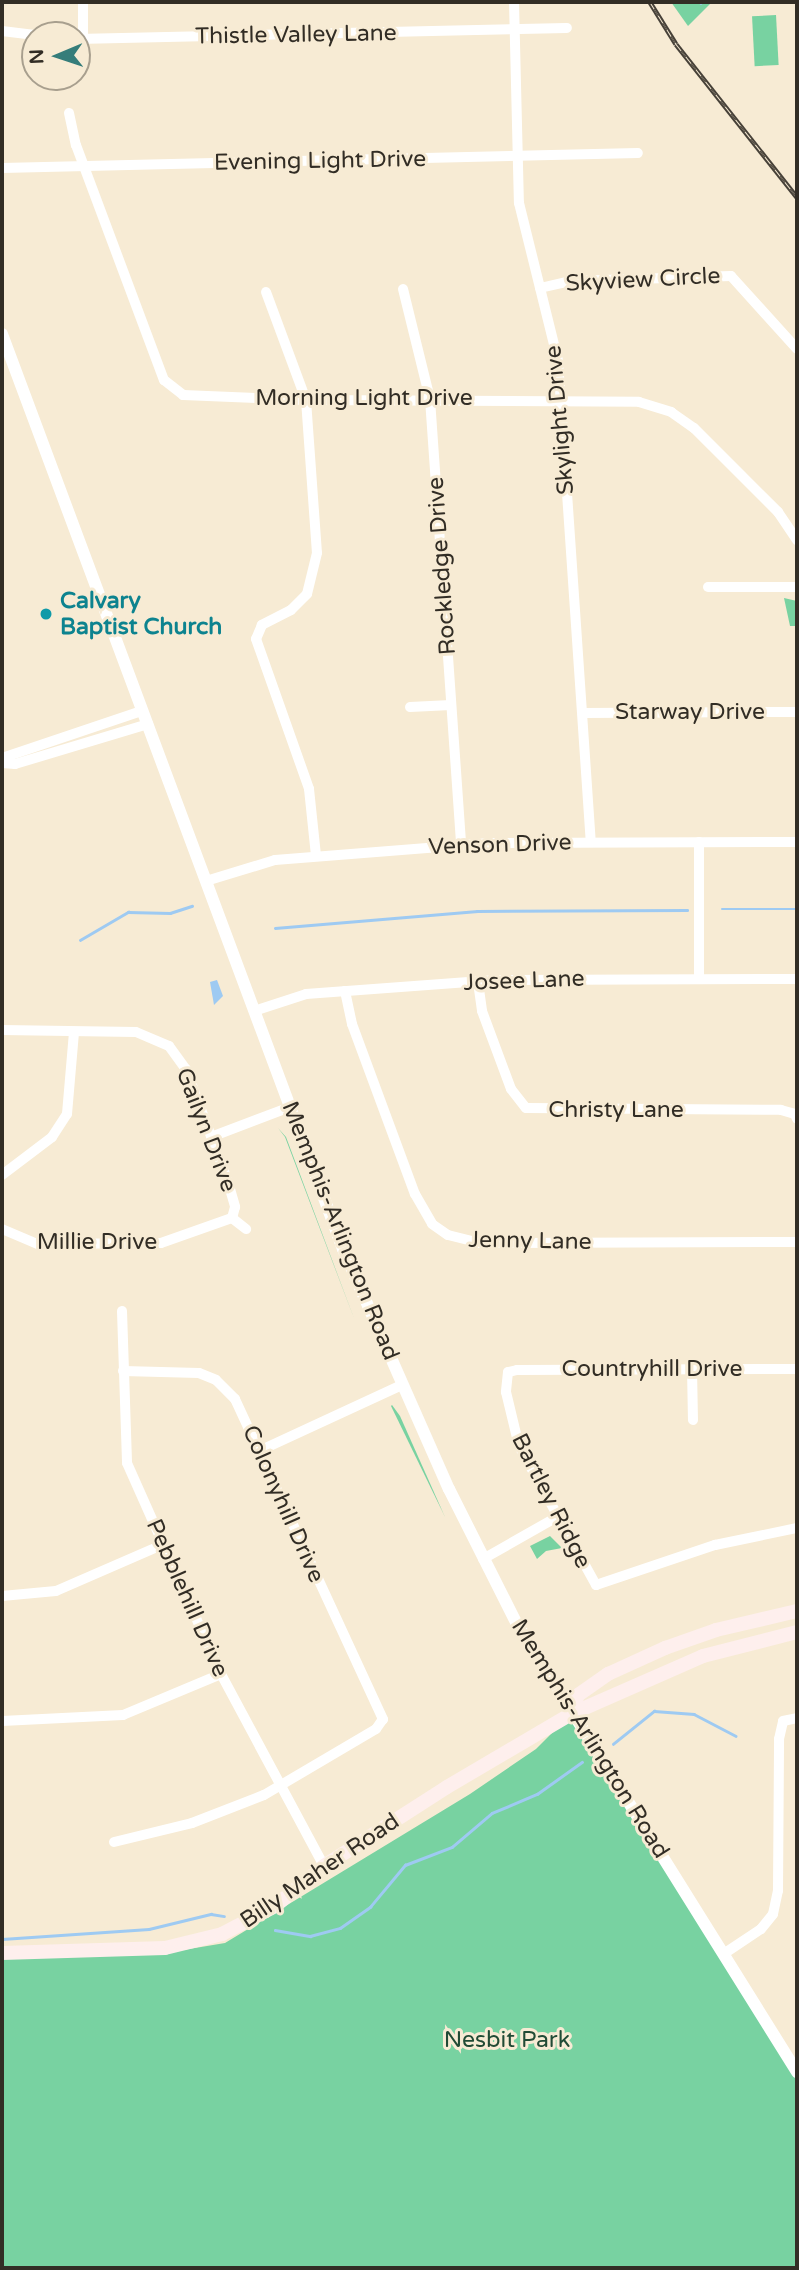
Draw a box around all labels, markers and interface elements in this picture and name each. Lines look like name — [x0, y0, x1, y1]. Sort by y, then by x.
street label: Thistle Valley Lane — [195, 19, 397, 51]
north arrow — [21, 21, 91, 91]
text: N — [26, 49, 48, 65]
street label: Evening Light Drive — [214, 145, 426, 177]
street label: Skyview Circle — [565, 262, 721, 298]
street label: Skylight Drive — [540, 344, 580, 496]
street label: Morning Light Drive — [255, 384, 473, 412]
street label: Rockledge Drive — [422, 476, 462, 656]
place label: Calvary Baptist Church — [60, 587, 222, 641]
marker: Calvary Baptist Church — [38, 606, 54, 622]
street label: Starway Drive — [615, 698, 765, 726]
street label: Venson Drive — [428, 829, 572, 861]
street label: Josee Lane — [463, 965, 585, 997]
street label: Gailyn Drive — [170, 1064, 242, 1196]
street label: Christy Lane — [548, 1096, 684, 1124]
street label: Memphis-Arlington Road — [275, 1098, 405, 1364]
street label: Jenny Lane — [468, 1226, 592, 1256]
street label: Millie Drive — [37, 1228, 157, 1256]
street label: Countryhill Drive — [561, 1355, 743, 1383]
street label: Colonyhill Drive — [236, 1421, 330, 1587]
street label: Bartley Ridge — [505, 1429, 597, 1573]
street label: Pebblehill Drive — [140, 1515, 234, 1681]
street label: Memphis-Arlington Road — [505, 1614, 675, 1864]
street label: Billy Maher Road — [235, 1808, 405, 1934]
park label: Nesbit Park — [444, 2026, 570, 2054]

